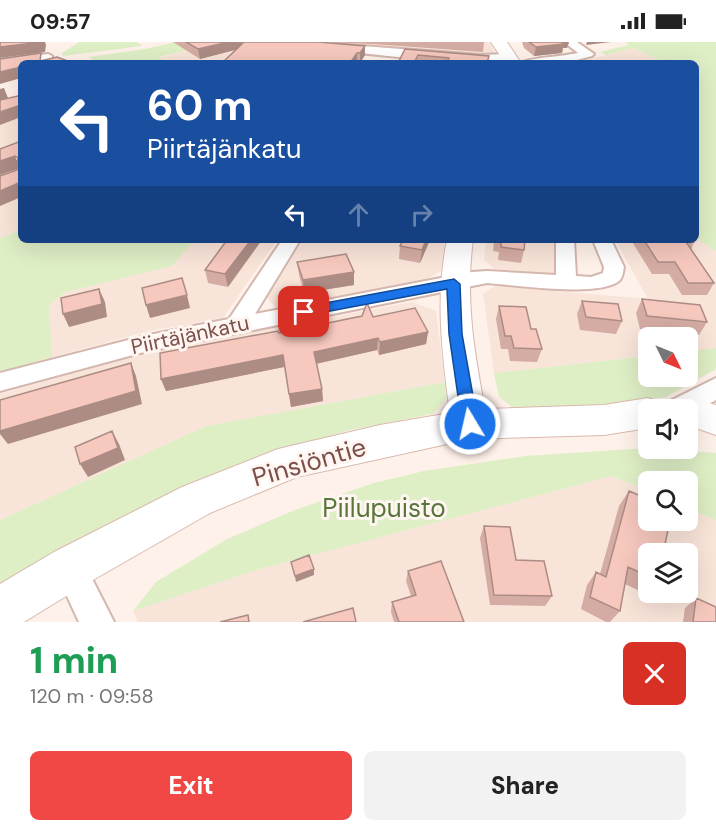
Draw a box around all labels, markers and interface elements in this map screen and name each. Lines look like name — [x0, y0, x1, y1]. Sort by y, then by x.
text: 09:57 — [30, 7, 90, 36]
text: 60 m — [147, 78, 253, 133]
icon: left — [48, 84, 126, 162]
text: Piirtäjänkatu — [147, 131, 302, 166]
icon: left — [279, 198, 312, 231]
icon: ahead — [342, 198, 375, 231]
icon: right — [405, 198, 438, 231]
pin — [278, 286, 329, 337]
icon: arrive — [287, 295, 320, 328]
street label: Piirtäjänkatu — [128, 309, 252, 361]
north arrow — [638, 327, 698, 387]
map controls — [638, 327, 698, 603]
position arrow — [438, 392, 502, 456]
button: sound — [638, 399, 698, 459]
street label: Pinsiöntie — [248, 430, 370, 494]
button: search — [638, 471, 698, 531]
park label: Piilupuisto — [322, 491, 446, 525]
button: layers — [638, 543, 698, 603]
text: 1 min — [30, 637, 118, 684]
button: close — [623, 642, 686, 705]
text: 120 m · 09:58 — [30, 683, 154, 709]
button: Exit — [30, 751, 352, 820]
button: Share — [364, 751, 686, 820]

